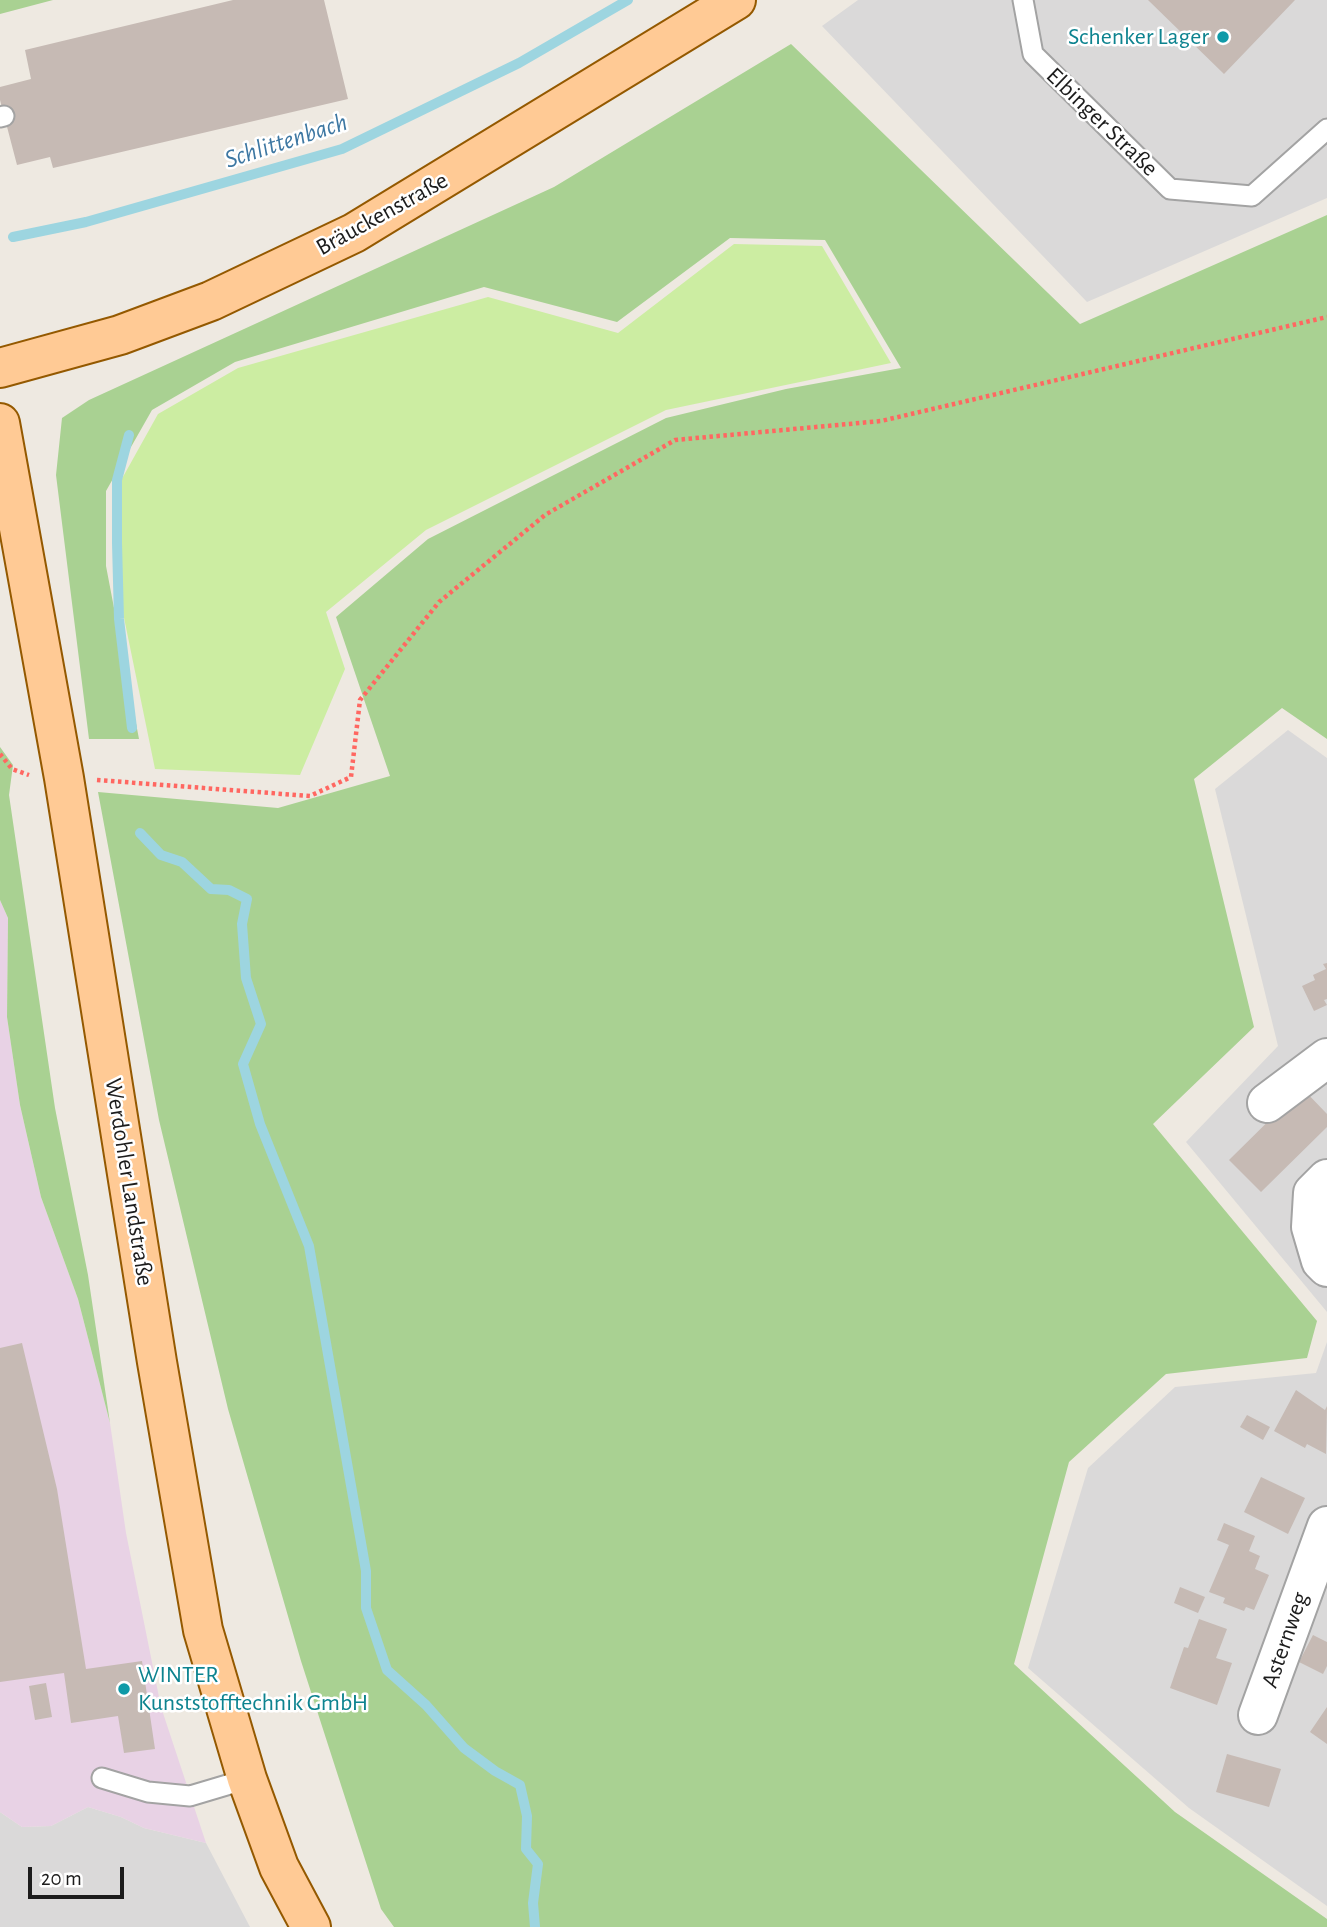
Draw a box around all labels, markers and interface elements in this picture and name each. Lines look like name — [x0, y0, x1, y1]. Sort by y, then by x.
place label: Schenker Lager — [1068, 23, 1209, 51]
marker: Schenker Lager — [1215, 29, 1231, 45]
street label: Elbinger Straße — [1040, 61, 1164, 183]
water label: Schlittenbach — [221, 107, 351, 175]
street label: Bräuckenstraße — [311, 166, 453, 262]
street label: Werdohler Landstraße — [98, 1076, 160, 1288]
street label: Asternweg — [1255, 1588, 1315, 1692]
place label: WINTER Kunststofftechnik GmbH — [138, 1661, 368, 1717]
marker: WINTER Kunststofftechnik GmbH — [116, 1681, 132, 1697]
scale bar — [32, 1854, 128, 1898]
text: 20 m — [41, 1868, 82, 1889]

